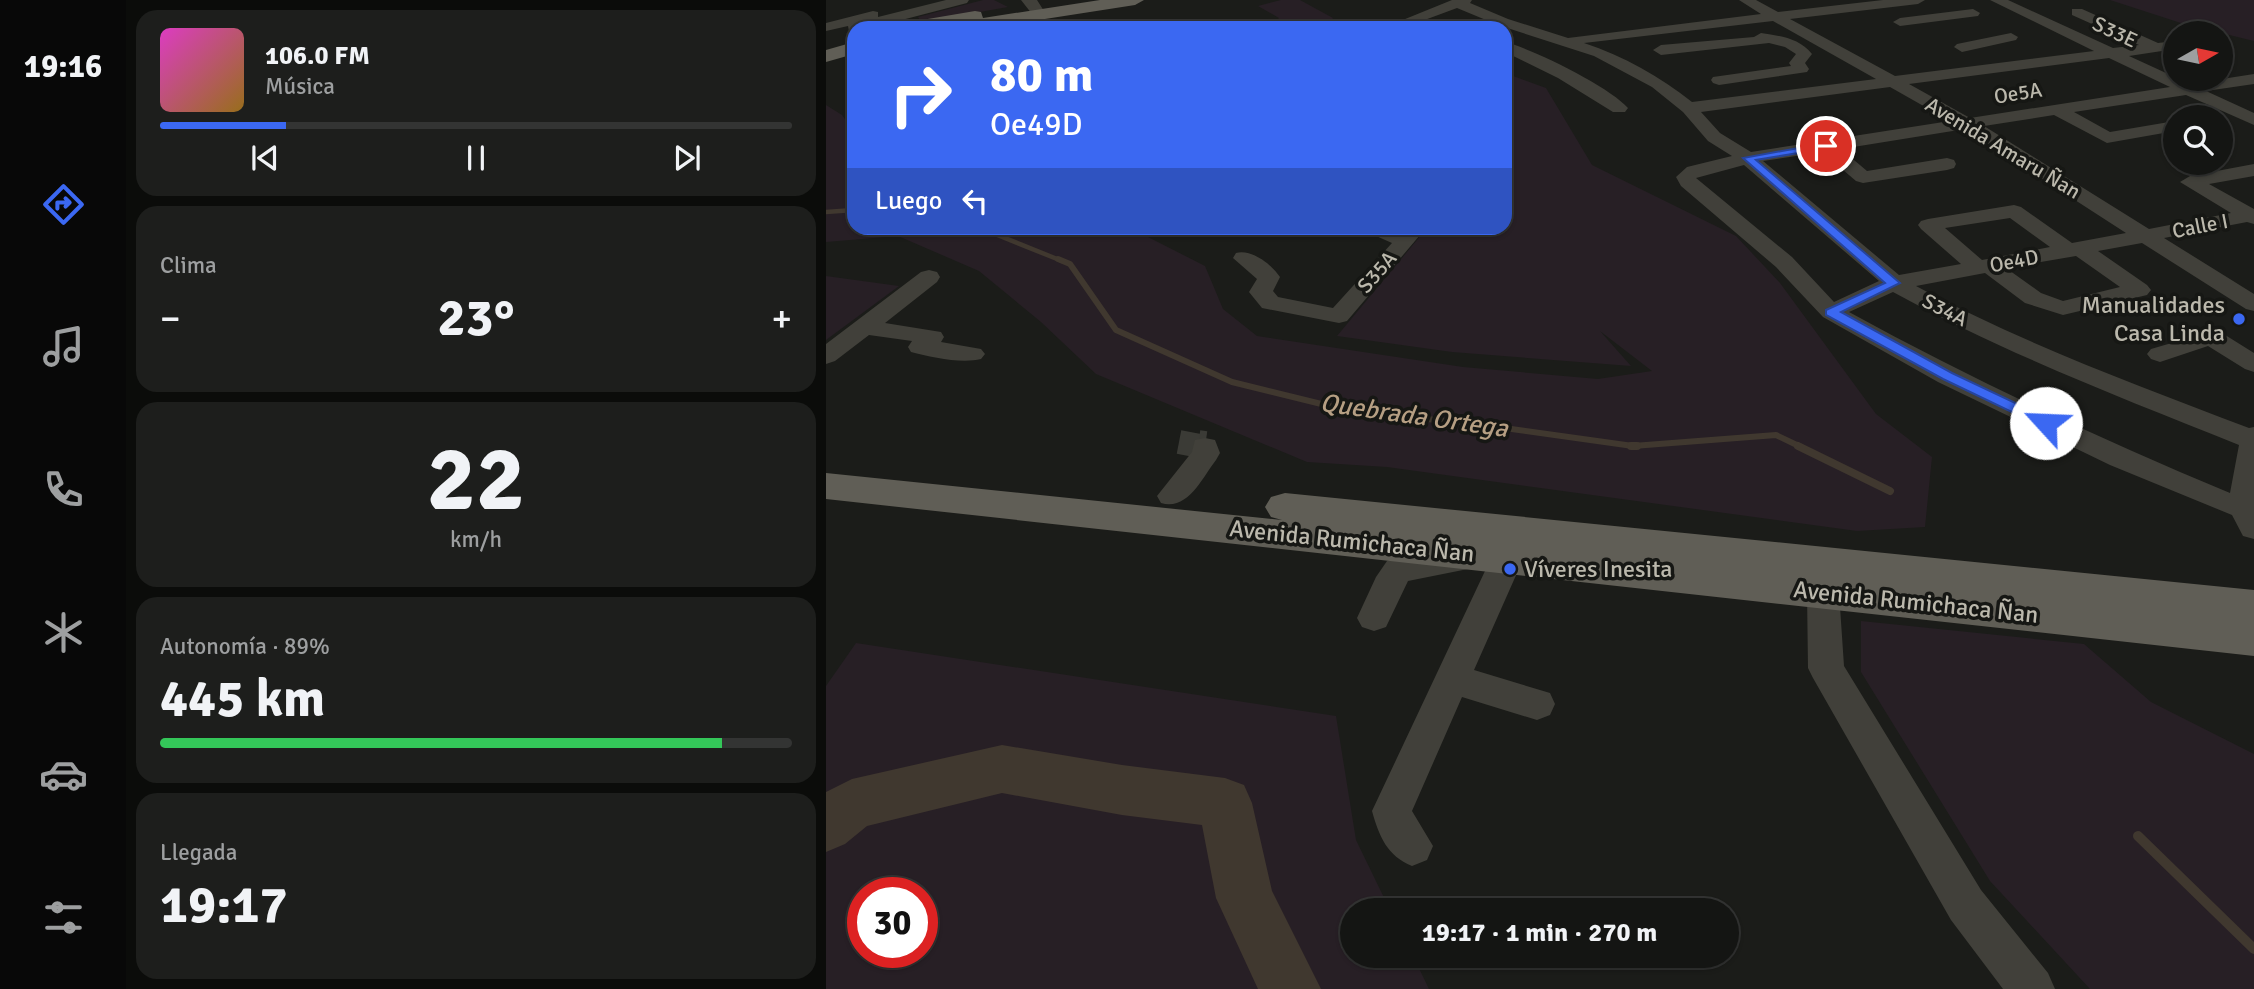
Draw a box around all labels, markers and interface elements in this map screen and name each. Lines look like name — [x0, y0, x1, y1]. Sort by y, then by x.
street label: S33E — [2089, 10, 2141, 54]
north arrow — [2163, 21, 2233, 91]
map controls — [2163, 21, 2233, 175]
text: 106.0 FM — [265, 40, 370, 72]
text: 80 m — [990, 45, 1093, 105]
text: 19:16 — [24, 47, 102, 86]
icon: right — [875, 49, 966, 140]
text: Música — [265, 72, 335, 101]
street label: Oe5A — [1992, 76, 2044, 110]
street label: Avenida Amaru Ñan — [1921, 91, 2085, 205]
text: Oe49D — [990, 105, 1082, 144]
button: search — [2163, 105, 2233, 175]
pin — [1796, 116, 1856, 176]
icon: arrive — [1807, 127, 1845, 165]
icon: previous — [246, 139, 284, 177]
icon: pause — [457, 139, 495, 177]
icon: next — [668, 139, 706, 177]
icon: directions — [39, 180, 88, 229]
icon: left — [956, 182, 994, 220]
text: Luego — [875, 185, 942, 217]
street label: Calle I — [2170, 208, 2230, 244]
street label: Oe4D — [1987, 244, 2041, 278]
street label: S35A — [1352, 246, 1402, 298]
text: Clima — [160, 251, 217, 280]
text: 23° — [438, 286, 514, 350]
street label: S34A — [1918, 288, 1972, 332]
place label: Manualidades Casa Linda — [2082, 290, 2225, 348]
text: − — [160, 295, 181, 342]
text: + — [771, 295, 792, 342]
marker: Manualidades Casa Linda — [2231, 311, 2247, 327]
icon: music — [39, 322, 88, 371]
position arrow — [2009, 386, 2083, 460]
water label: Quebrada Ortega — [1318, 387, 1511, 445]
text: 22 — [427, 423, 525, 536]
icon: phone — [39, 465, 88, 514]
street label: Avenida Rumichaca Ñan — [1228, 513, 1476, 569]
text: km/h — [450, 525, 502, 554]
place label: Víveres Inesita — [1524, 554, 1672, 584]
marker: Víveres Inesita — [1502, 561, 1518, 577]
street label: Avenida Rumichaca Ñan — [1792, 574, 2040, 630]
icon: climate — [39, 608, 88, 657]
text: Autonomía · 89% — [160, 632, 330, 661]
text: 445 km — [160, 667, 325, 731]
icon: car — [39, 750, 88, 799]
text: Llegada — [160, 838, 237, 867]
text: 19:17 — [160, 873, 288, 937]
speed limit sign: 30 — [847, 877, 938, 968]
icon: filters — [39, 893, 88, 942]
text: 19:17 · 1 min · 270 m — [1422, 917, 1657, 949]

